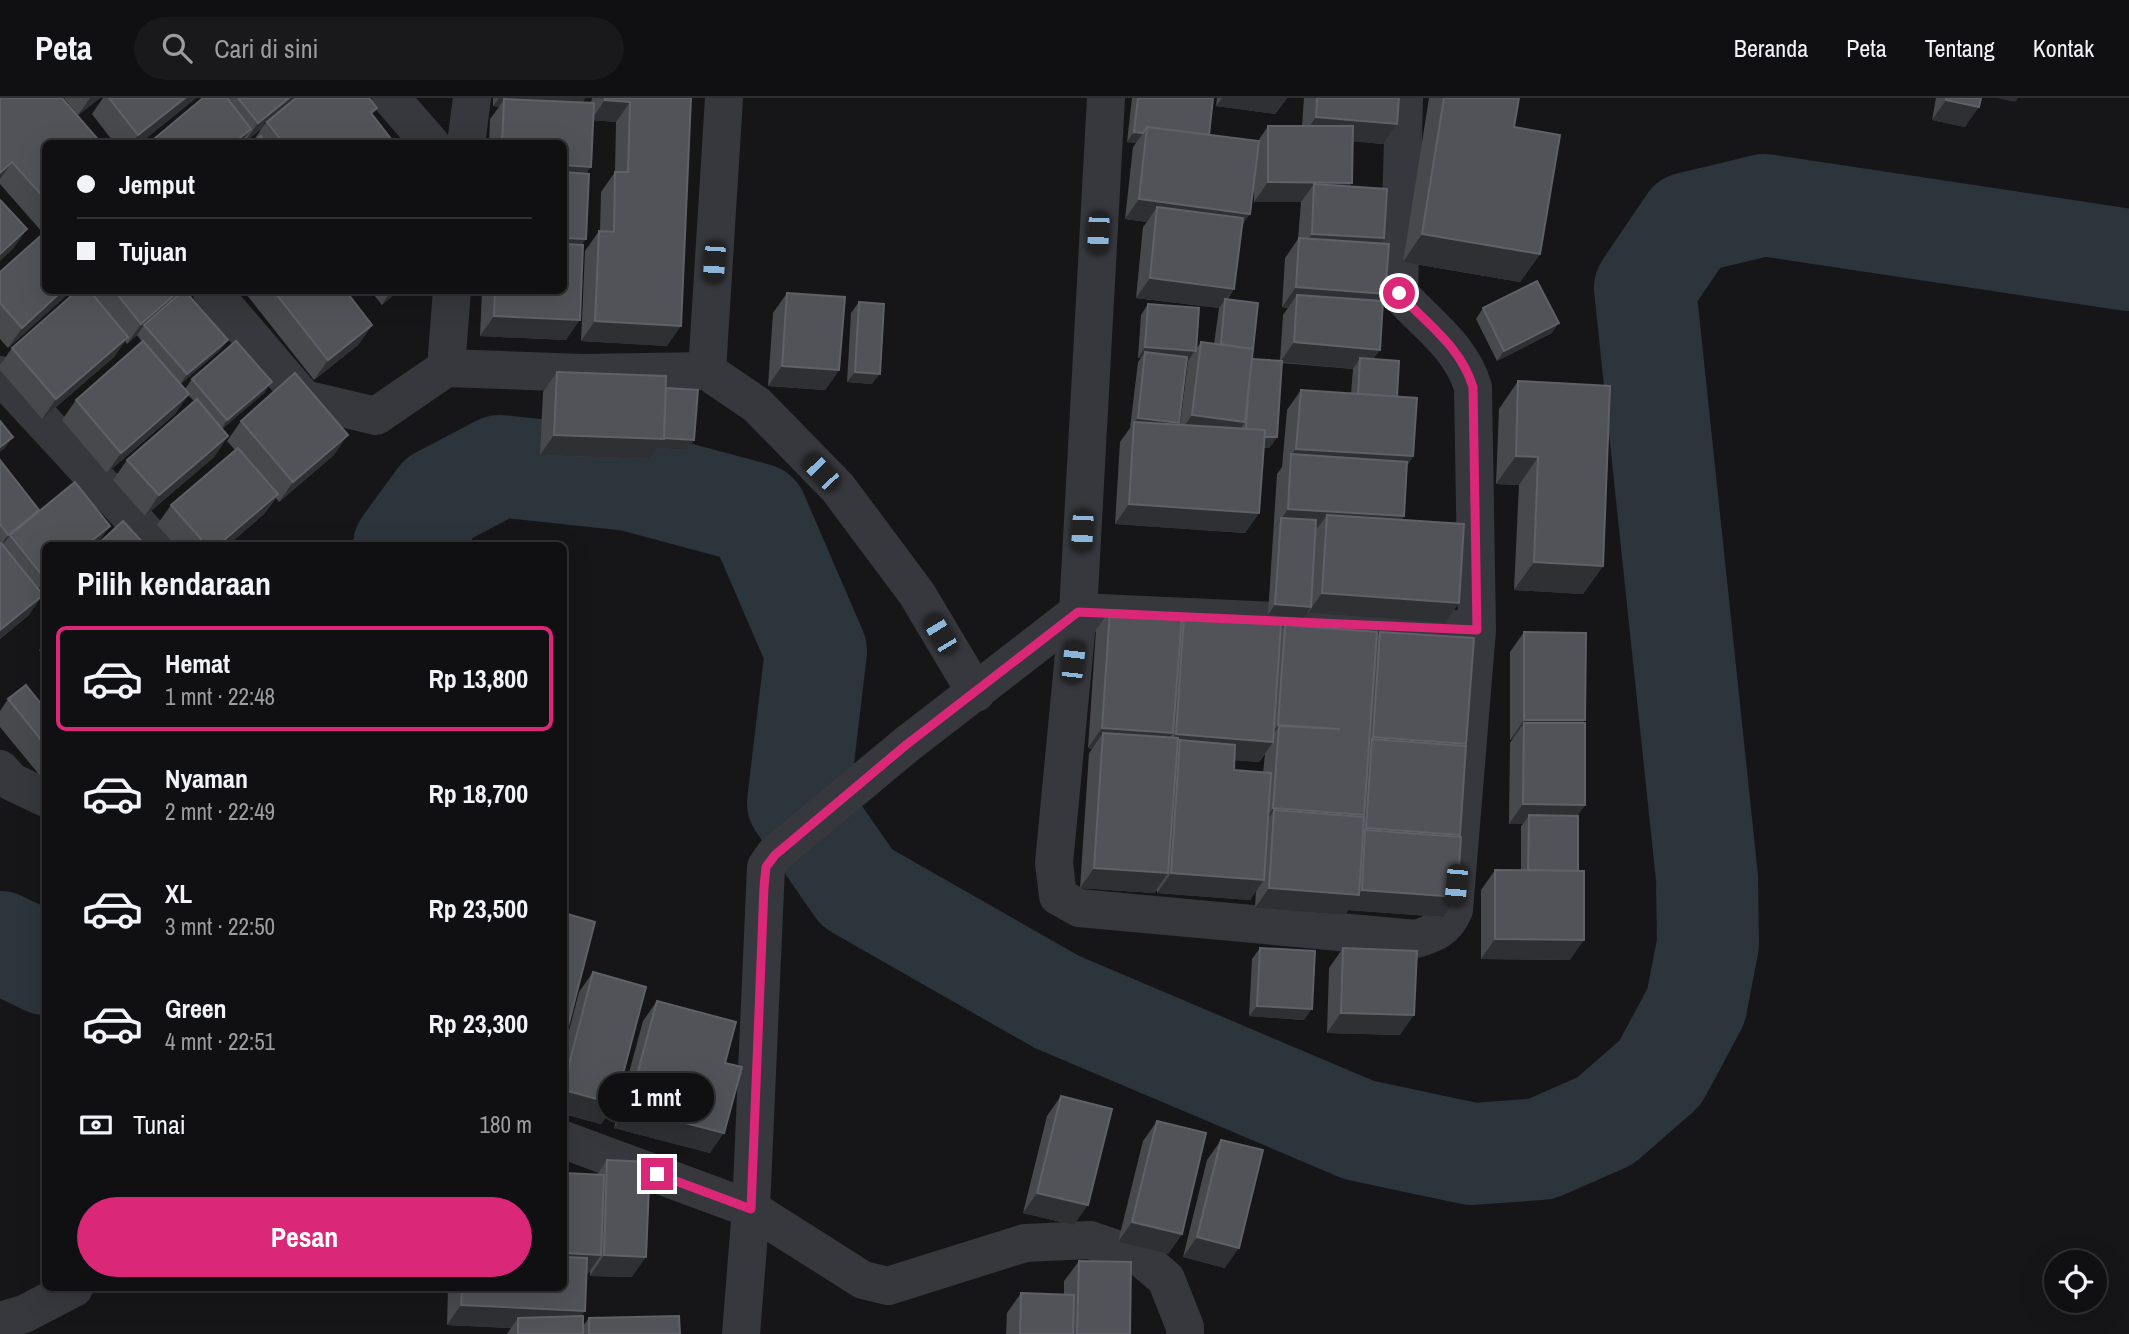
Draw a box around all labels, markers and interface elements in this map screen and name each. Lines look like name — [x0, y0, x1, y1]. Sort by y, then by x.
search box — [134, 17, 624, 80]
text: Peta — [35, 26, 92, 70]
icon: search — [158, 29, 196, 67]
text: Cari di sini — [214, 31, 318, 66]
text: Beranda — [1734, 32, 1808, 64]
text: Peta — [1846, 32, 1887, 64]
text: Tentang — [1925, 32, 1995, 64]
text: Kontak — [2033, 32, 2094, 64]
text: Jemput — [119, 167, 195, 202]
car — [1087, 211, 1110, 255]
text: Tujuan — [119, 234, 187, 269]
car — [703, 240, 726, 284]
route start — [1383, 277, 1415, 309]
car — [799, 450, 844, 494]
car — [1071, 509, 1094, 553]
text: Pilih kendaraan — [77, 562, 271, 605]
car — [921, 611, 960, 657]
car — [1061, 640, 1086, 684]
text: Hemat — [165, 646, 230, 681]
icon: car — [81, 647, 144, 710]
text: Rp 13,800 — [428, 661, 528, 696]
text: 1 mnt · 22:48 — [165, 681, 275, 712]
text: Nyaman — [165, 761, 248, 796]
icon: car — [81, 762, 144, 825]
text: Rp 18,700 — [428, 776, 528, 811]
text: 2 mnt · 22:49 — [165, 796, 275, 827]
car — [1444, 863, 1469, 907]
text: XL — [165, 876, 192, 911]
icon: car — [81, 877, 144, 940]
text: Rp 23,500 — [428, 891, 528, 926]
text: 3 mnt · 22:50 — [165, 911, 275, 942]
text: Green — [165, 991, 227, 1026]
icon: car — [81, 992, 144, 1055]
text: Rp 23,300 — [428, 1006, 528, 1041]
text: 4 mnt · 22:51 — [165, 1026, 275, 1057]
callout: 1 mnt — [599, 1072, 715, 1122]
text: 1 mnt — [631, 1082, 681, 1113]
icon: cash — [77, 1106, 115, 1144]
text: Tunai — [133, 1107, 186, 1142]
text: 180 m — [480, 1109, 532, 1140]
route end — [641, 1158, 673, 1190]
button: Pesan — [77, 1197, 532, 1277]
map controls — [2044, 1250, 2107, 1313]
button: locate — [2044, 1250, 2107, 1313]

